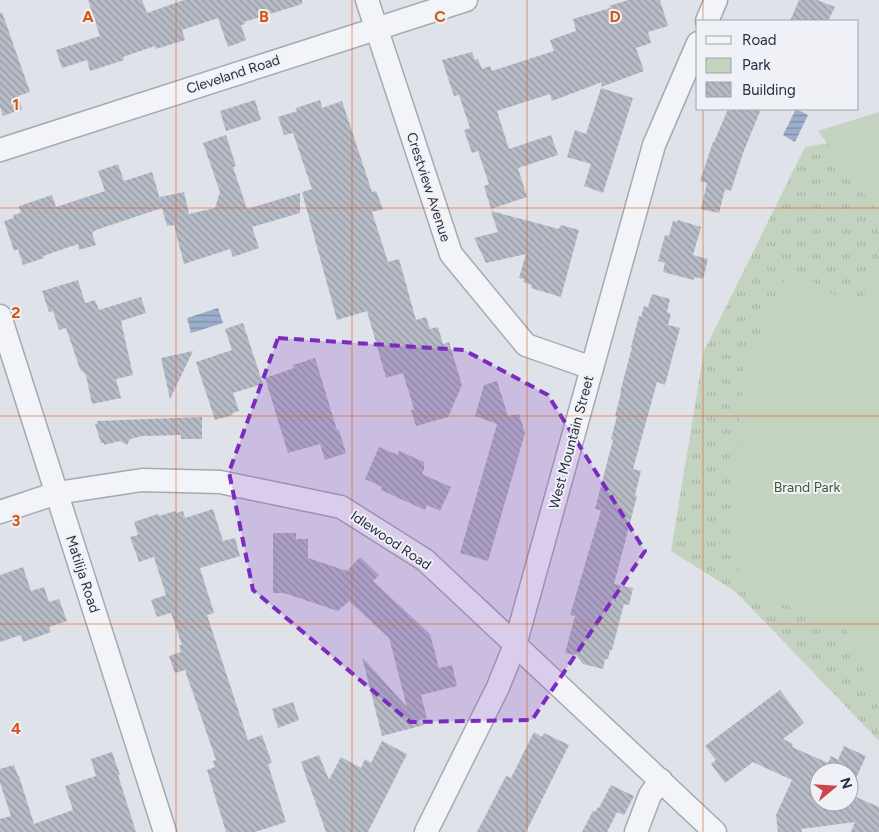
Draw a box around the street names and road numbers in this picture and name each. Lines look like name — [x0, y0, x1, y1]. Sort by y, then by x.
street label: Cleveland Road — [184, 51, 282, 98]
street label: Crestview Avenue — [403, 130, 454, 244]
street label: West Mountain Street — [545, 374, 597, 511]
street label: Idlewood Road — [347, 507, 434, 574]
street label: Matilija Road — [62, 533, 103, 615]

